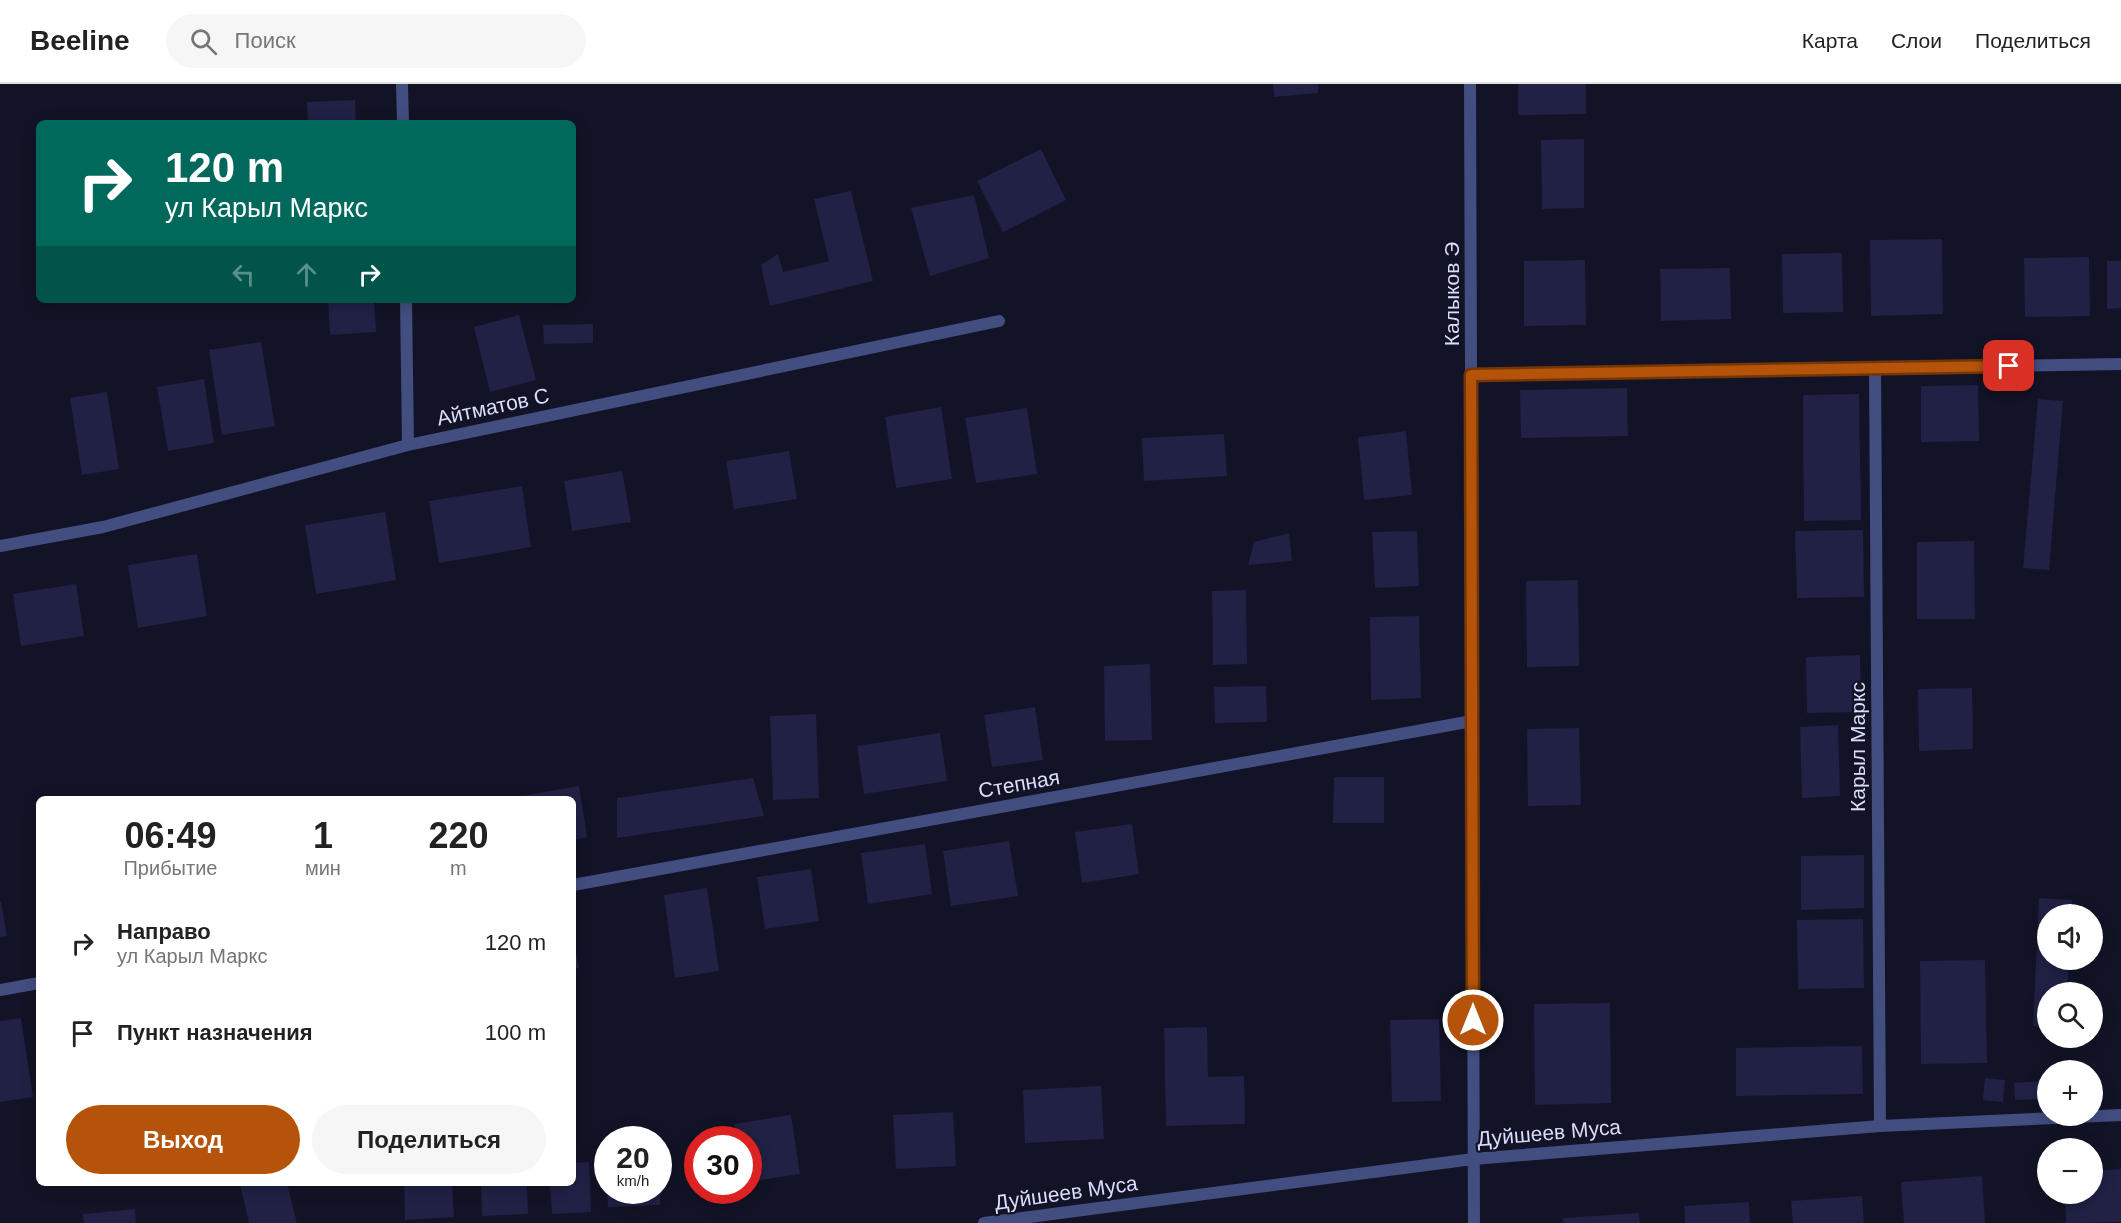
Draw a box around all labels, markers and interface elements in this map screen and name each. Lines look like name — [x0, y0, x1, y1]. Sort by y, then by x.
search box — [166, 14, 586, 68]
text: Beeline — [30, 25, 130, 56]
icon: search — [187, 25, 220, 58]
text: Поиск — [235, 28, 296, 53]
text: Карта — [1802, 29, 1858, 52]
text: Слои — [1891, 29, 1942, 52]
text: Поделиться — [1975, 29, 2091, 52]
icon: right — [66, 144, 144, 222]
text: 120 m — [165, 144, 284, 191]
text: ул Карыл Маркс — [165, 193, 368, 223]
street label: Калыков Э — [1440, 242, 1463, 346]
icon: left — [227, 258, 260, 291]
icon: ahead — [290, 258, 323, 291]
icon: right — [353, 258, 386, 291]
pin — [1983, 340, 2034, 391]
icon: arrive — [1992, 349, 2025, 382]
street label: Айтматов С — [435, 383, 551, 430]
street label: Карыл Маркс — [1846, 682, 1869, 812]
street label: Степная — [976, 765, 1061, 802]
text: 06:49 — [124, 815, 217, 856]
text: 1 — [313, 815, 333, 856]
text: 220 — [428, 815, 488, 856]
text: Прибытие — [123, 857, 217, 879]
text: мин — [305, 857, 341, 879]
text: m — [450, 857, 467, 879]
map controls — [2037, 904, 2103, 1204]
button: sound — [2037, 904, 2103, 970]
text: Направо — [117, 919, 211, 944]
icon: right — [66, 927, 99, 960]
text: 120 m — [485, 930, 546, 955]
text: ул Карыл Маркс — [117, 945, 267, 967]
button: search — [2037, 982, 2103, 1048]
position arrow — [1441, 988, 1505, 1052]
icon: arrive — [66, 1017, 99, 1050]
text: Пункт назначения — [117, 1020, 313, 1045]
text: 100 m — [485, 1020, 546, 1045]
button: + — [2037, 1060, 2103, 1126]
button: Выход — [66, 1105, 300, 1174]
button: Поделиться — [312, 1105, 546, 1174]
street label: Дуйшеев Муса — [1476, 1115, 1622, 1150]
speed limit sign: 30 — [684, 1126, 762, 1204]
button: − — [2037, 1138, 2103, 1204]
text: 20 — [616, 1141, 650, 1174]
street label: Дуйшеев Муса — [993, 1171, 1139, 1214]
text: km/h — [617, 1172, 649, 1189]

